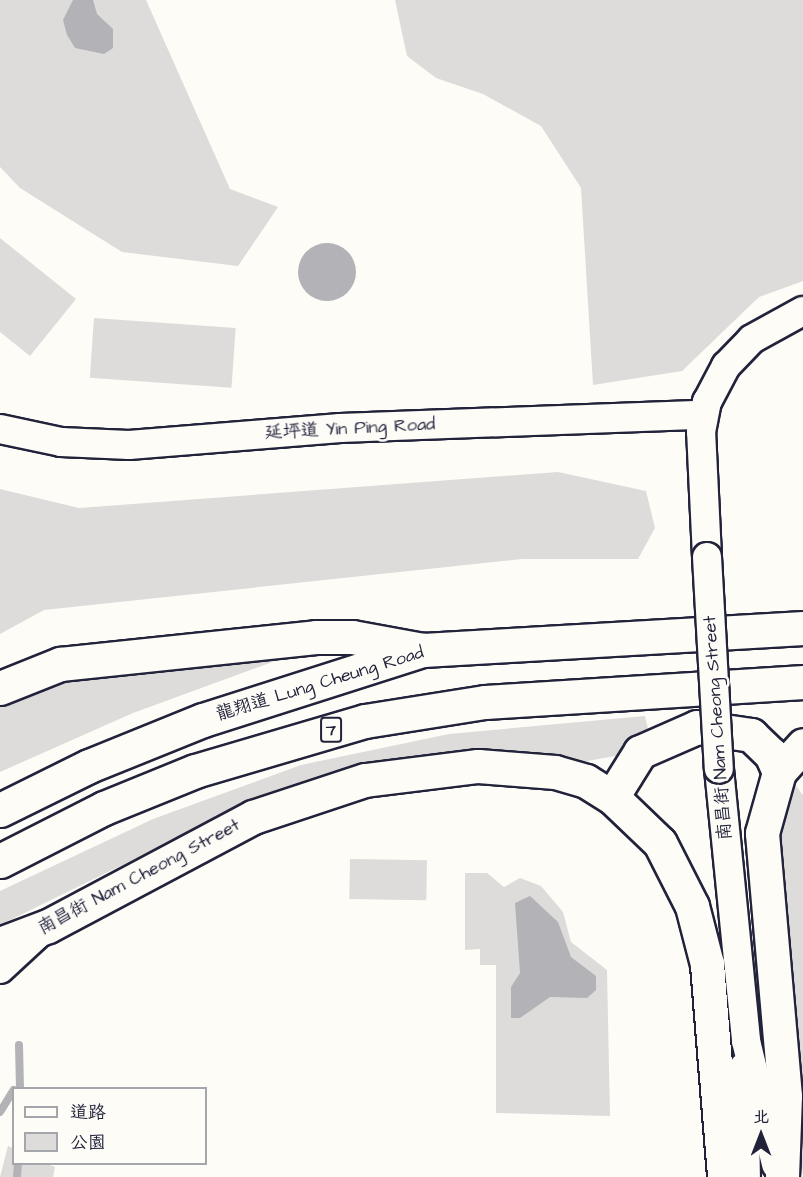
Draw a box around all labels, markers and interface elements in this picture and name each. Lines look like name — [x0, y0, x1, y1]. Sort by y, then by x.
street label: 延坪道 Yin Ping Road — [264, 414, 436, 444]
street label: 南昌街 Nam Cheong Street — [699, 615, 737, 841]
street label: 龍翔道 Lung Cheung Road — [214, 642, 426, 726]
road number: 7 — [319, 717, 343, 743]
street label: 南昌街 Nam Cheong Street — [34, 815, 244, 939]
legend — [12, 1087, 207, 1165]
text: 道路 — [70, 1100, 106, 1125]
north arrow — [731, 1105, 791, 1165]
text: 北 — [753, 1106, 769, 1128]
text: 公園 — [70, 1130, 106, 1155]

